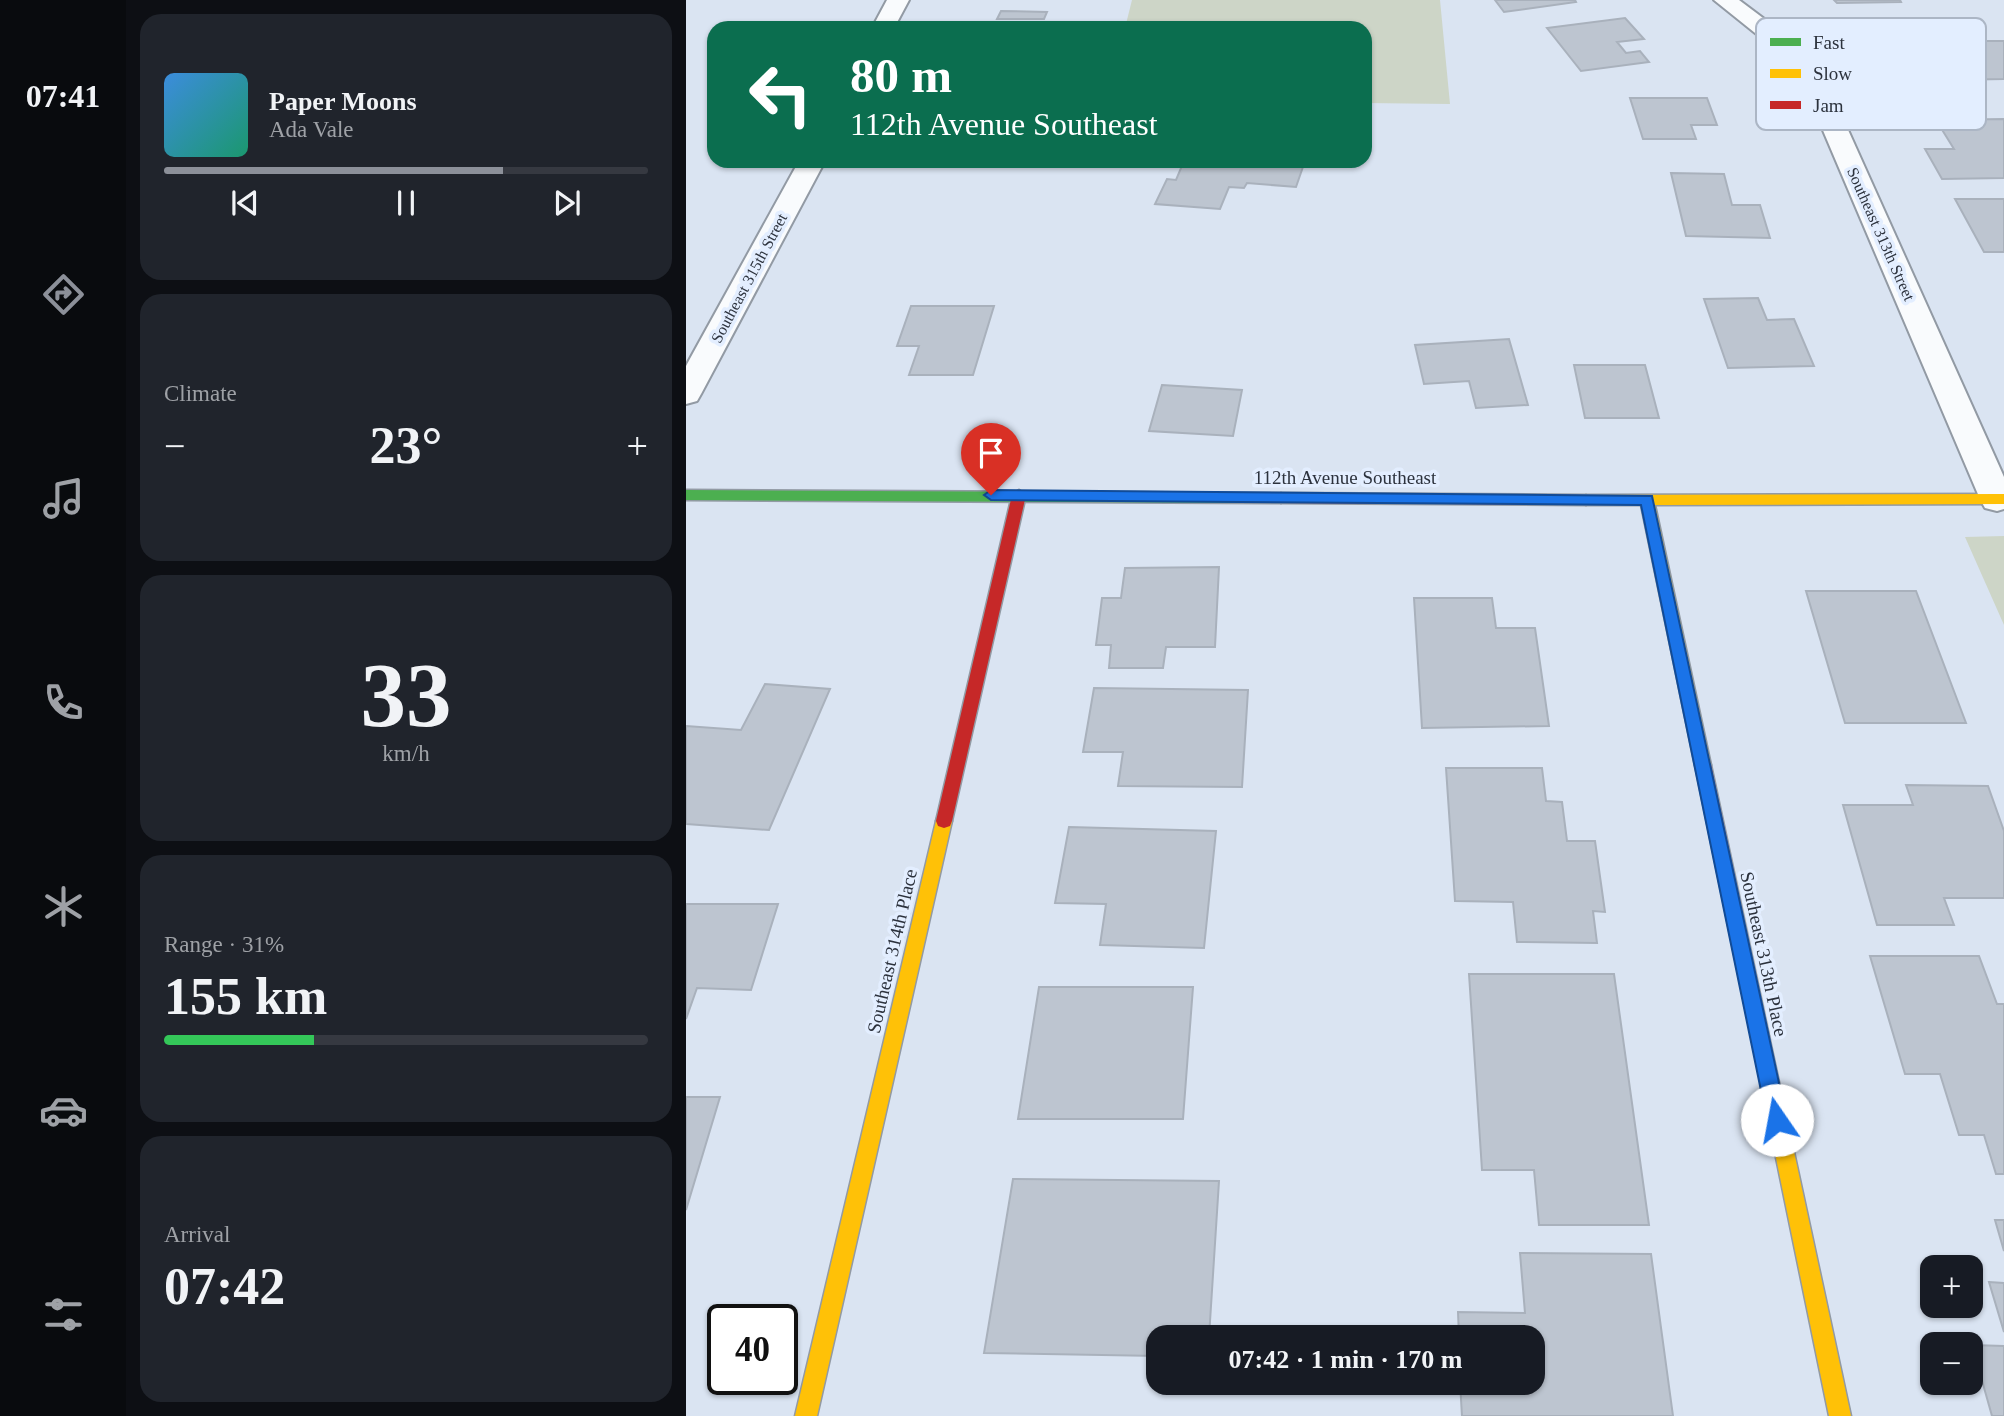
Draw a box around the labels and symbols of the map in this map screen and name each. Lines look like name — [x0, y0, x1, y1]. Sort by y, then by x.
legend — [1756, 18, 1986, 130]
text: Fast — [1813, 32, 1845, 53]
text: Slow — [1813, 63, 1852, 84]
text: Jam — [1813, 95, 1844, 116]
street label: Southeast 313th Street — [1844, 165, 1918, 304]
street label: Southeast 315th Street — [708, 210, 791, 346]
pin — [961, 423, 1021, 495]
street label: 112th Avenue Southeast — [1254, 467, 1437, 488]
street label: Southeast 314th Place — [863, 867, 921, 1035]
street label: Southeast 313th Place — [1736, 870, 1792, 1038]
position arrow — [1740, 1083, 1814, 1157]
speed limit sign: 40 — [707, 1304, 798, 1395]

